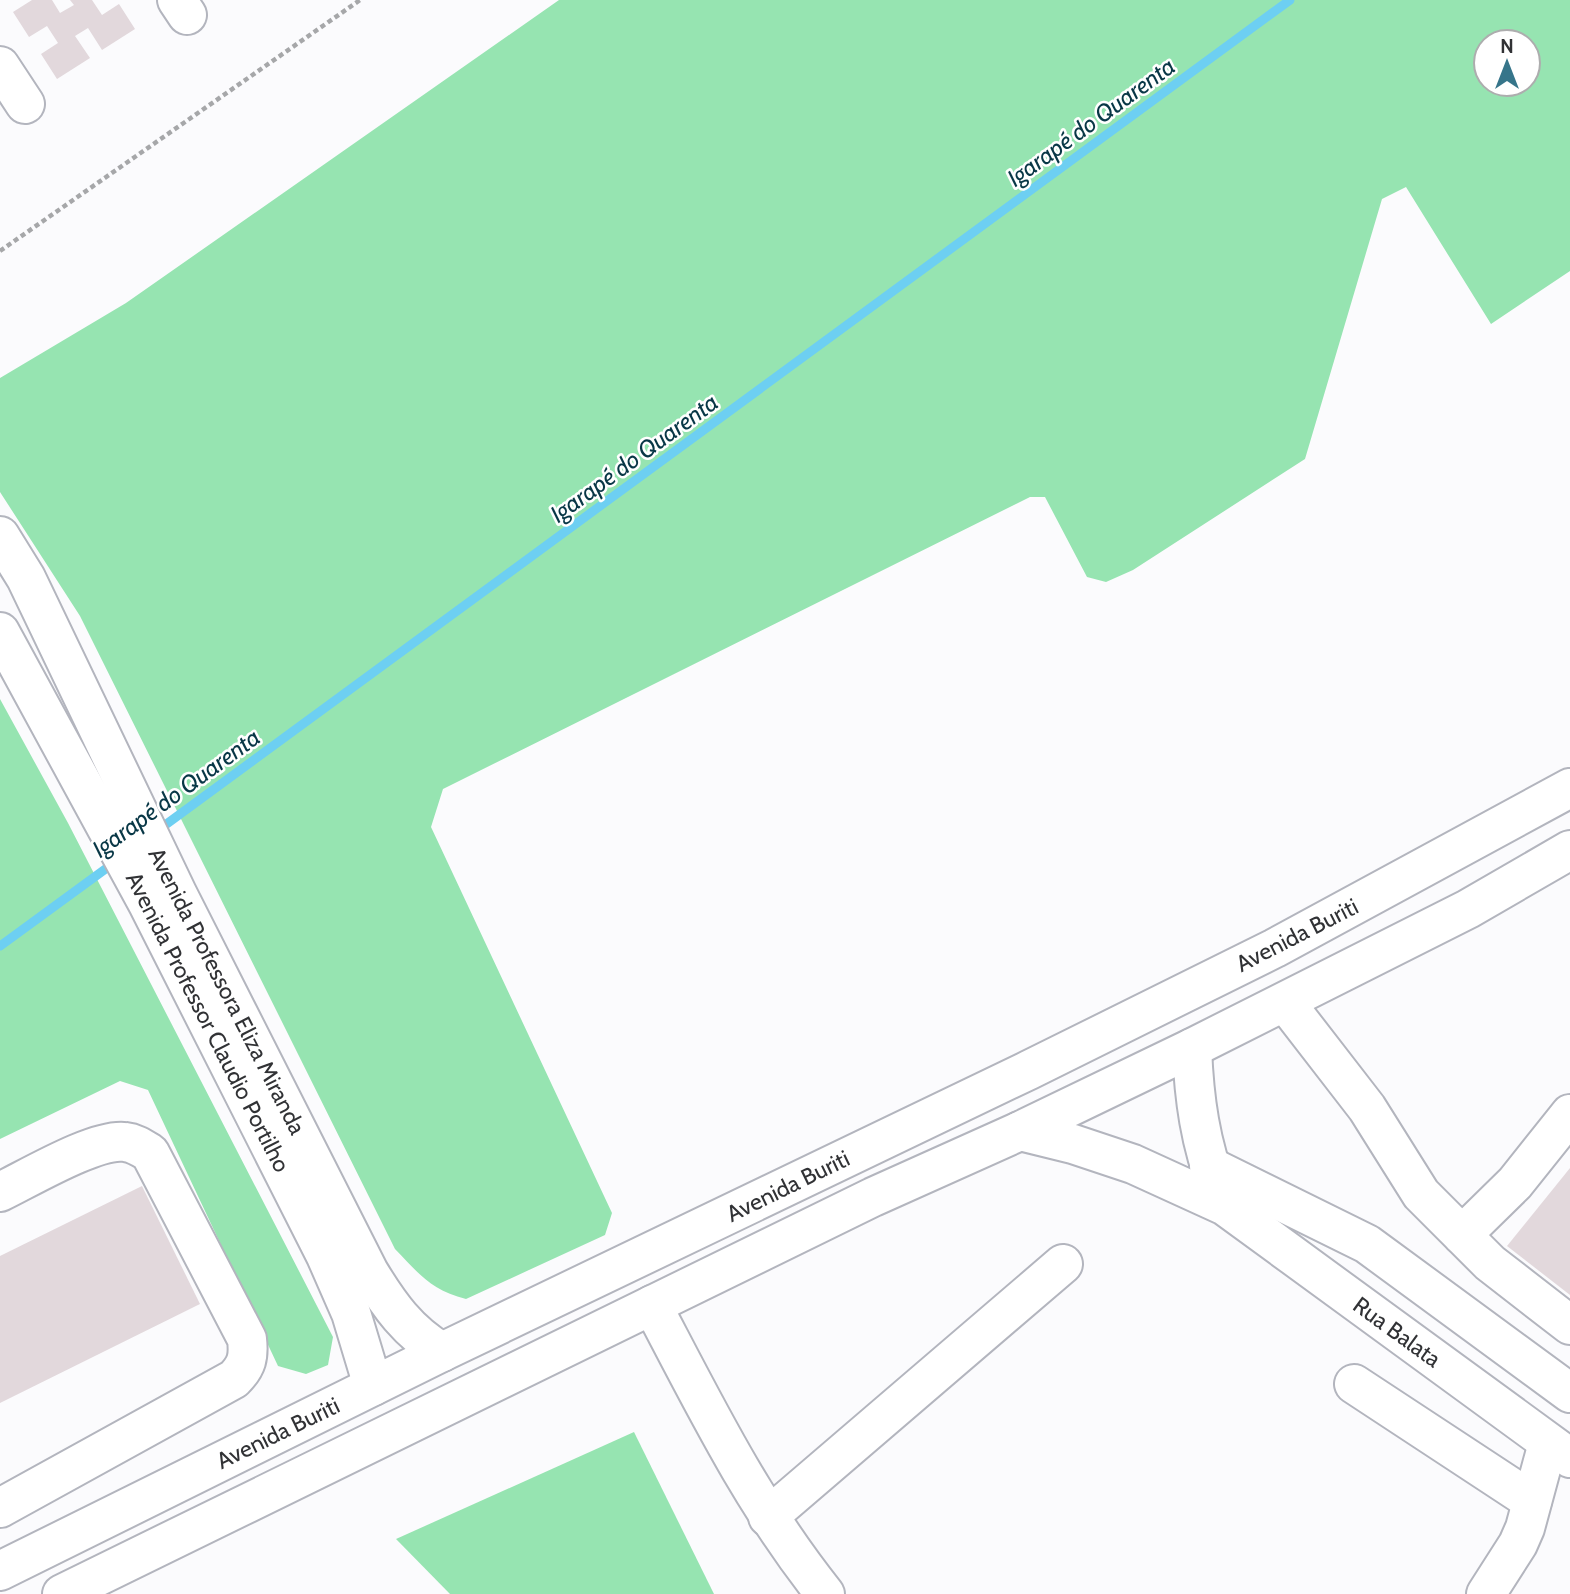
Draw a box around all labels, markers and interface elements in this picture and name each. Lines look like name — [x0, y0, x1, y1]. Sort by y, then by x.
north arrow — [1472, 28, 1542, 98]
text: N — [1500, 35, 1514, 58]
water label: Igarapé do Quarenta — [1001, 51, 1181, 193]
water label: Igarapé do Quarenta — [544, 387, 724, 529]
water label: Igarapé do Quarenta — [86, 722, 266, 864]
street label: Avenida Professora Eliza Miranda — [142, 843, 312, 1139]
street label: Avenida Professor Claudio Portilho — [120, 867, 296, 1177]
street label: Avenida Buriti — [1231, 892, 1363, 978]
street label: Avenida Buriti — [722, 1144, 854, 1228]
street label: Rua Balata — [1348, 1291, 1446, 1373]
street label: Avenida Buriti — [212, 1391, 344, 1475]

